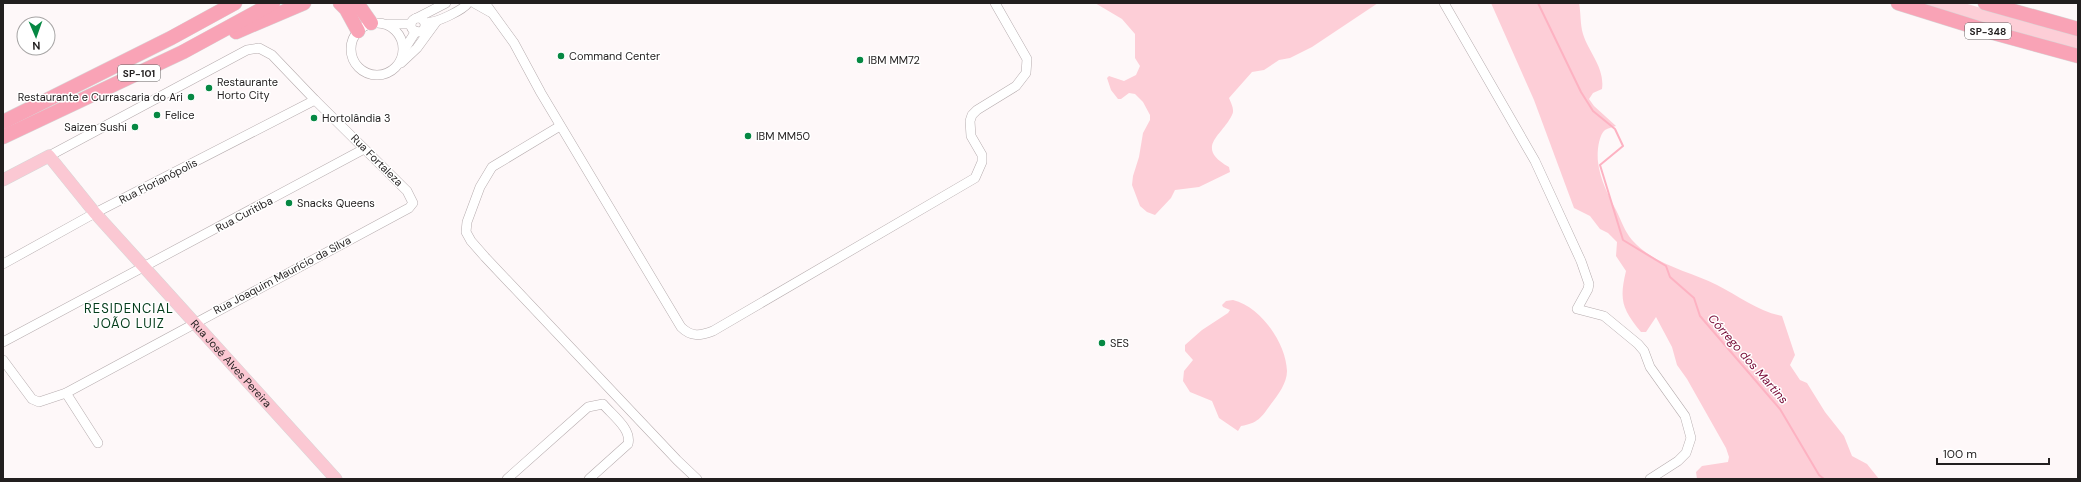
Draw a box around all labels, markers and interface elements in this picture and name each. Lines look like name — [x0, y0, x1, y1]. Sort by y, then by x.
north arrow — [16, 16, 56, 56]
road number: SP-348 — [1965, 23, 2011, 39]
text: N — [32, 39, 41, 53]
place label: Command Center — [569, 49, 660, 63]
marker: Command Center — [556, 51, 566, 61]
place label: IBM MM72 — [868, 53, 920, 67]
marker: IBM MM72 — [855, 55, 865, 65]
road number: SP-101 — [118, 65, 160, 81]
place label: Restaurante Horto City — [217, 75, 278, 102]
marker: Restaurante Horto City — [204, 83, 214, 93]
place label: Restaurante e Currascaria do Ari — [18, 90, 183, 104]
marker: Restaurante e Currascaria do Ari — [186, 92, 196, 102]
place label: Felice — [165, 108, 195, 122]
marker: Felice — [152, 110, 162, 120]
place label: Hortolândia 3 — [322, 111, 390, 125]
marker: Hortolândia 3 — [309, 113, 319, 123]
place label: Saizen Sushi — [64, 120, 127, 134]
marker: Saizen Sushi — [130, 122, 140, 132]
place label: IBM MM50 — [756, 129, 810, 143]
street label: Rua Fortaleza — [348, 131, 406, 189]
marker: IBM MM50 — [743, 131, 753, 141]
street label: Rua Florianópolis — [116, 155, 200, 207]
street label: Rua Curitiba — [213, 193, 275, 235]
place label: Snacks Queens — [297, 196, 375, 210]
marker: Snacks Queens — [284, 198, 294, 208]
street label: Rua Joaquim Maurício da Silva — [211, 233, 353, 317]
district label: RESIDENCIAL JOÃO LUIZ — [84, 300, 174, 332]
water label: Córrego dos Martins — [1705, 311, 1791, 407]
street label: Rua José Alves Pereira — [188, 317, 275, 410]
place label: SES — [1110, 336, 1129, 350]
marker: SES — [1097, 338, 1107, 348]
scale bar — [1937, 440, 2049, 466]
text: 100 m — [1943, 446, 1977, 462]

